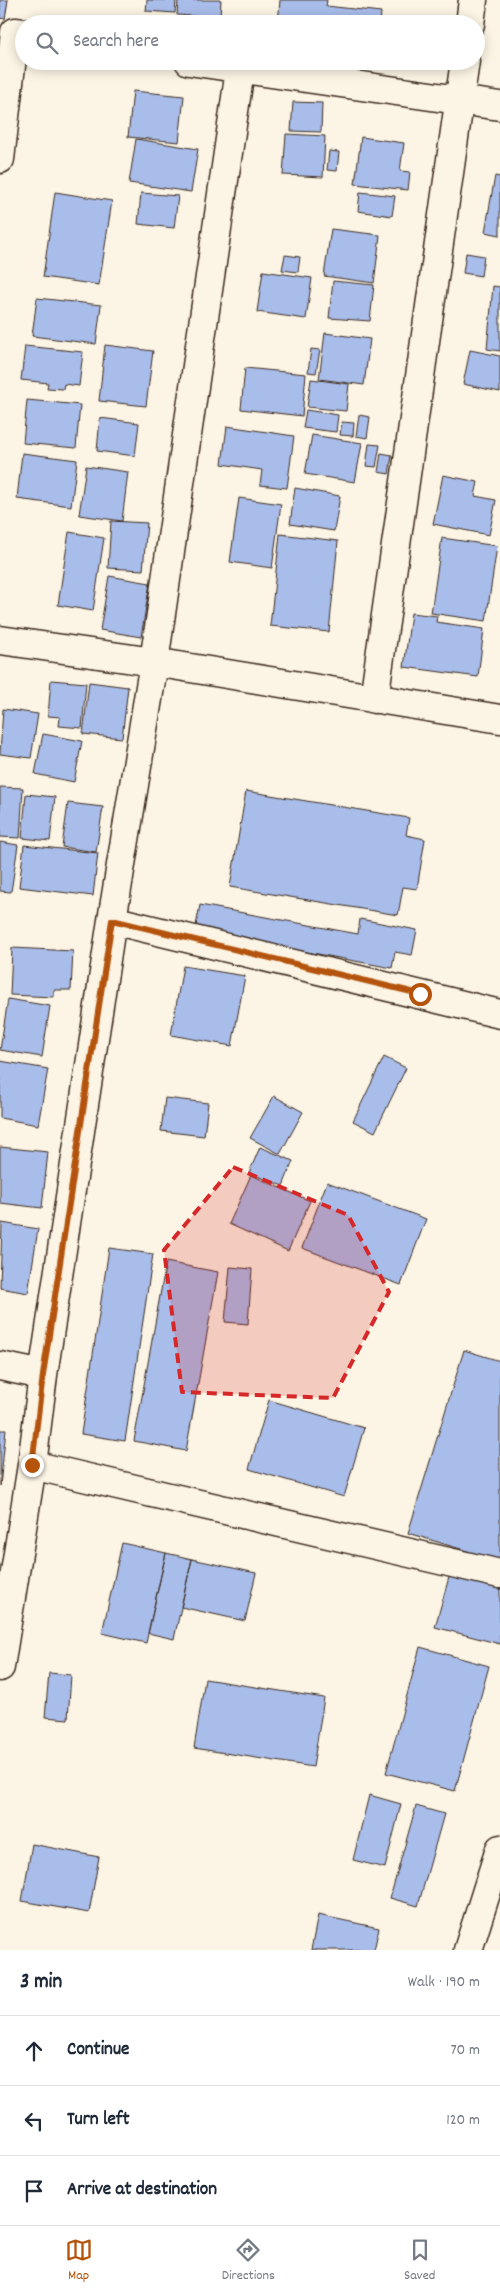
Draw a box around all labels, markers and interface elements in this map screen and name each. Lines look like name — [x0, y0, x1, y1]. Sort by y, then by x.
search box — [15, 15, 485, 70]
icon: search — [33, 29, 61, 57]
text: Search here — [73, 29, 159, 56]
route start — [409, 983, 432, 1006]
route end — [21, 1454, 44, 1477]
text: 3 min — [20, 1968, 62, 1998]
text: Walk · 190 m — [408, 1971, 480, 1994]
icon: ahead — [20, 2037, 48, 2065]
text: Continue — [67, 2037, 129, 2064]
text: 70 m — [450, 2039, 480, 2062]
icon: left — [20, 2107, 48, 2135]
text: Turn left — [67, 2107, 130, 2134]
text: 120 m — [446, 2109, 480, 2132]
icon: arrive — [20, 2177, 48, 2205]
text: Arrive at destination — [67, 2177, 217, 2204]
tab: Map — [65, 2236, 93, 2286]
tab: Directions — [222, 2236, 275, 2286]
tab: Saved — [404, 2236, 435, 2286]

